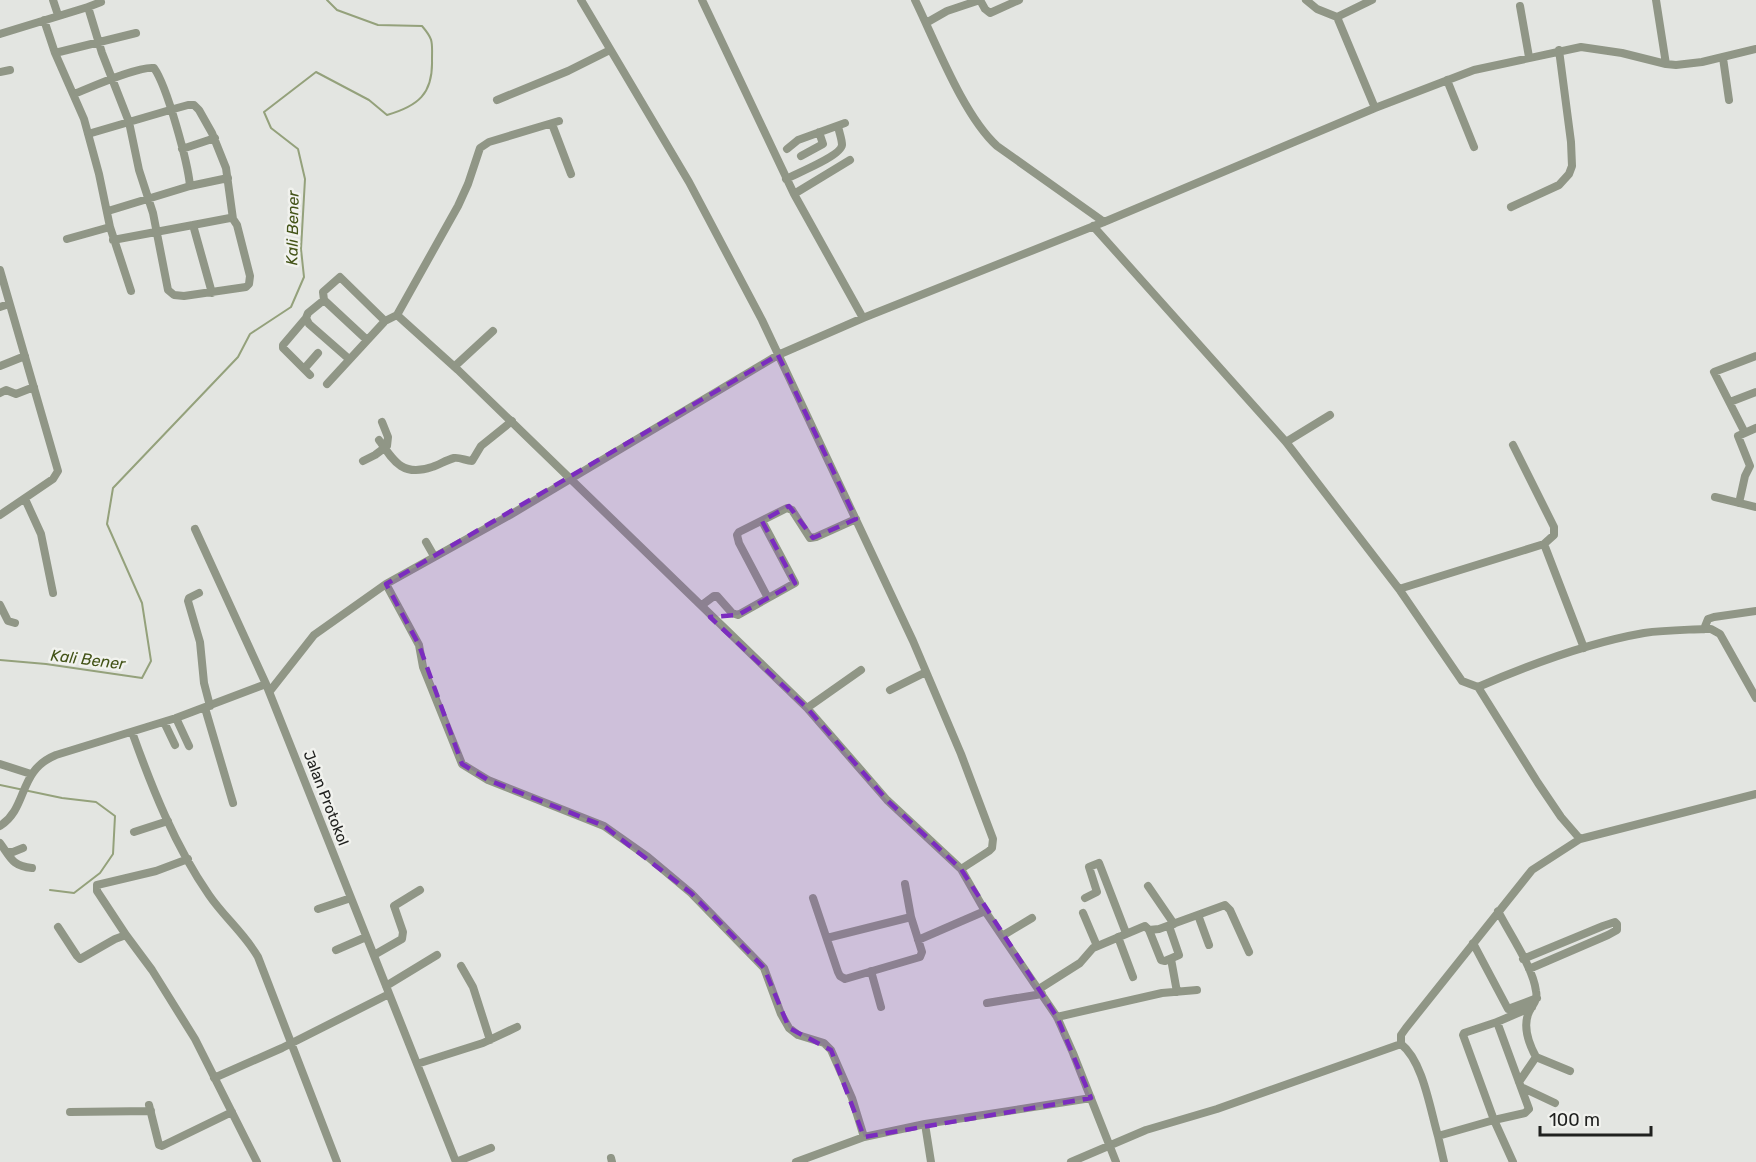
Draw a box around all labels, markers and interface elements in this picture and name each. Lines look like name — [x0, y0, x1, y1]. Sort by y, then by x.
water label: Kali Bener — [282, 189, 303, 266]
water label: Kali Bener — [50, 645, 127, 674]
street label: Jalan Protokol — [300, 748, 352, 848]
scale bar — [1540, 1099, 1651, 1137]
text: 100 m — [1549, 1109, 1600, 1131]

